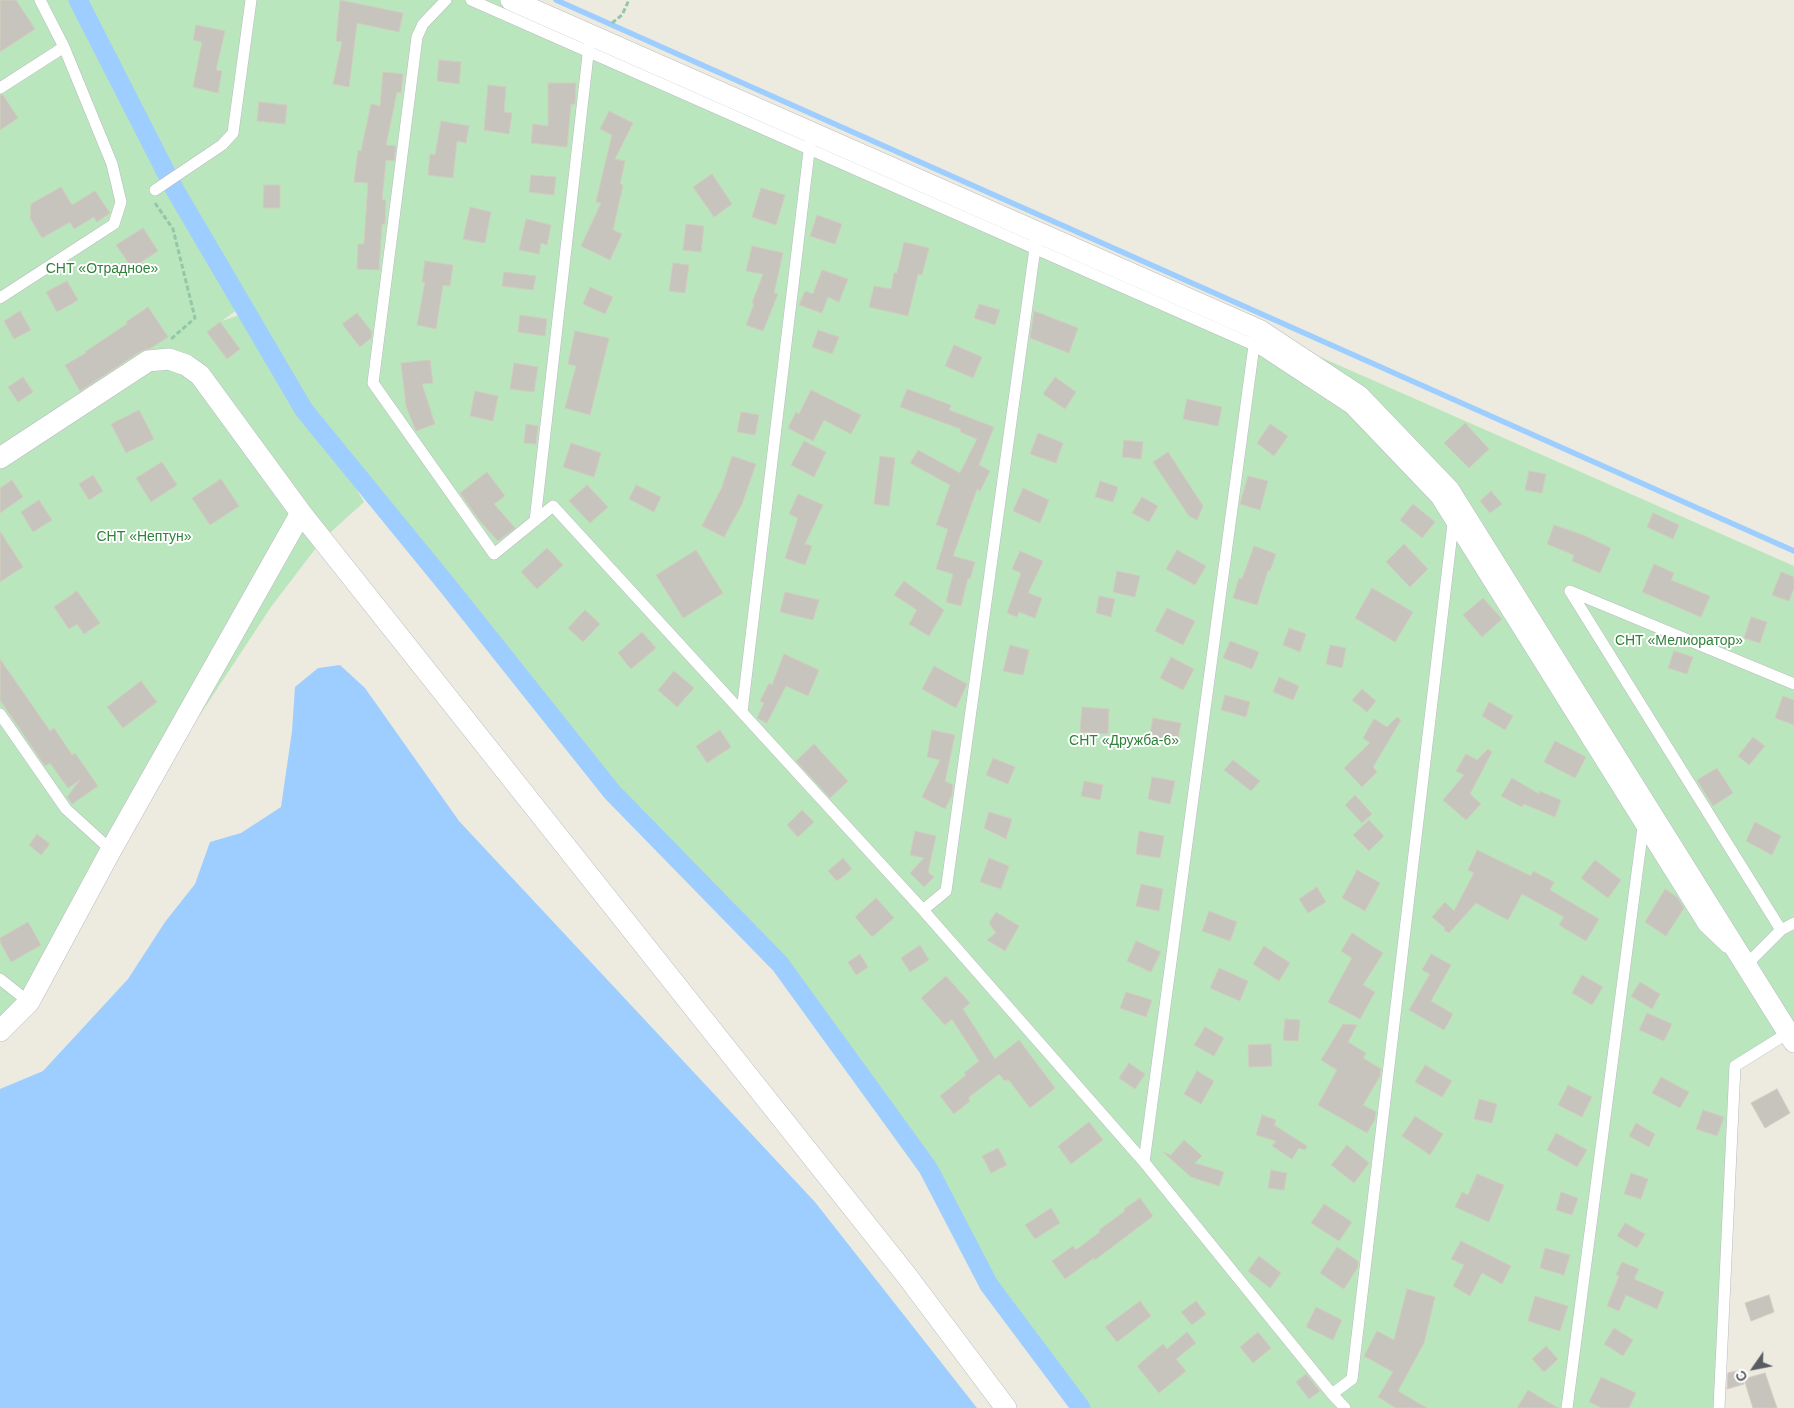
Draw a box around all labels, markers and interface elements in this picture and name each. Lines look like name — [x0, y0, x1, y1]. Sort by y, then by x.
park label: СНТ «Отрадное» — [46, 261, 158, 277]
park label: СНТ «Нептун» — [96, 529, 192, 545]
park label: СНТ «Мелиоратор» — [1615, 633, 1743, 649]
park label: СНТ «Дружба-6» — [1069, 733, 1179, 749]
north arrow — [1729, 1343, 1779, 1393]
text: С — [1732, 1368, 1751, 1385]

